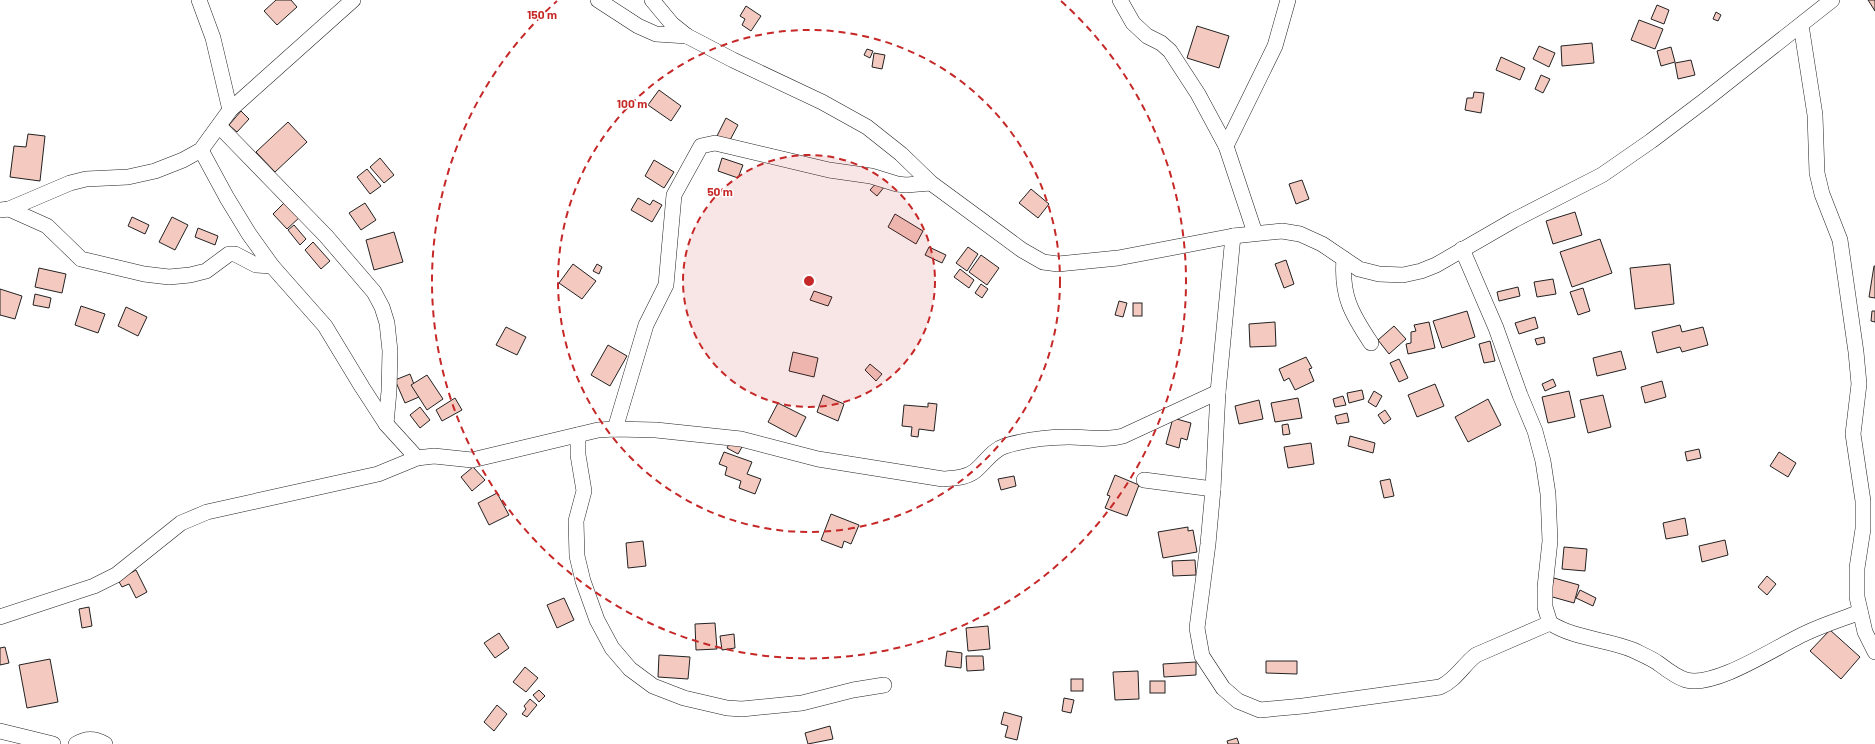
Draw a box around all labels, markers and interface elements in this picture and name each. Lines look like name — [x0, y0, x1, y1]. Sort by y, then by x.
text: 150 m — [527, 7, 557, 21]
text: 100 m — [617, 96, 647, 110]
text: 50 m — [707, 184, 733, 198]
centre of rings — [802, 274, 816, 288]

